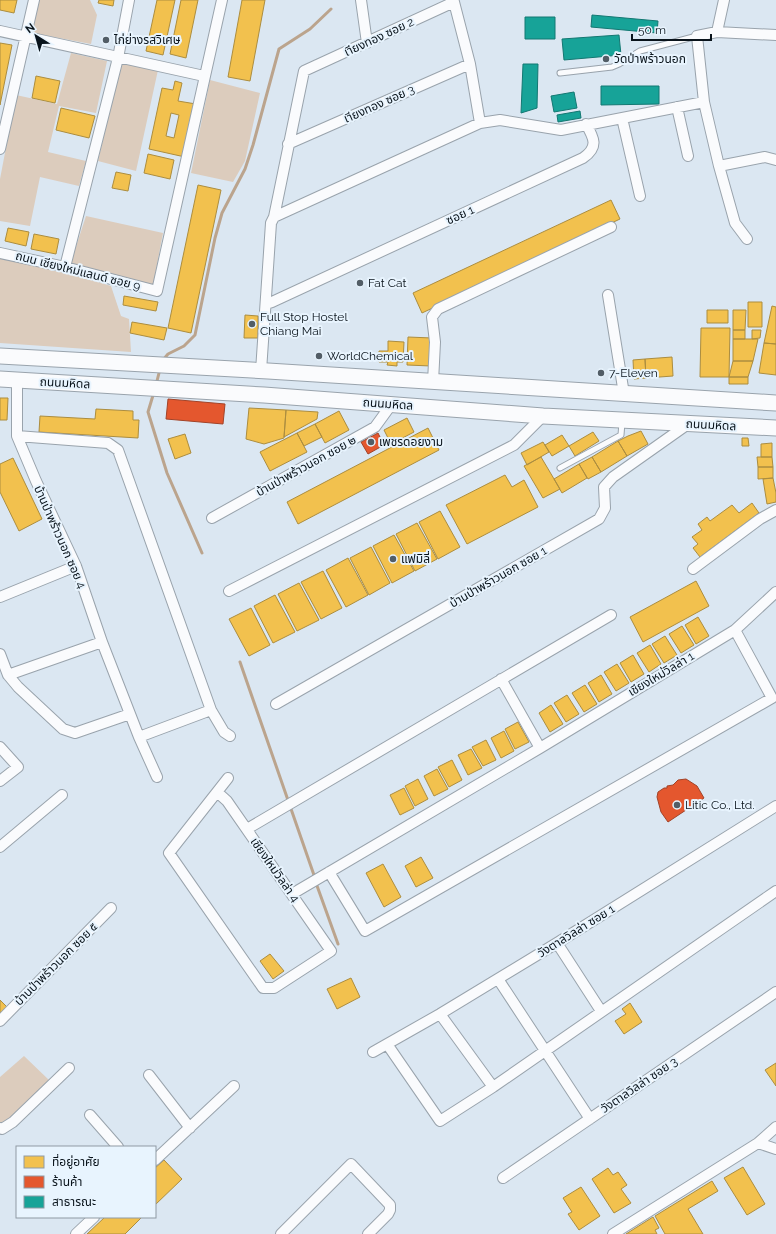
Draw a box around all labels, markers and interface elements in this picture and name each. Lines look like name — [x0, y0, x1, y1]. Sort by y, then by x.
street label: เาียงทอง ซอย 2 — [342, 15, 416, 59]
north arrow — [16, 16, 56, 56]
scale bar — [632, 16, 711, 42]
text: N — [23, 21, 38, 36]
text: 50 m — [638, 23, 666, 37]
place label: ไก่ย่างรสวิเศษ — [113, 33, 181, 47]
marker: ไก่ย่างรสวิเศษ — [101, 35, 111, 45]
place label: วัดป่าพร้าวนอก — [614, 52, 686, 66]
marker: วัดป่าพร้าวนอก — [601, 54, 611, 64]
street label: เาียงทอง ซอย 3 — [342, 82, 416, 126]
street label: ซอย 1 — [444, 203, 476, 227]
street label: ถนน เชียงใหม่แลนด์ ซอย 9 — [14, 249, 142, 293]
place label: Fat Cat — [368, 276, 407, 290]
marker: Fat Cat — [355, 278, 365, 288]
place label: Full Stop Hostel Chiang Mai — [260, 310, 348, 338]
marker: Full Stop Hostel Chiang Mai — [247, 319, 257, 329]
place label: WorldChemical — [327, 349, 414, 363]
marker: WorldChemical — [314, 351, 324, 361]
place label: 7-Eleven — [609, 366, 658, 380]
marker: 7-Eleven — [596, 368, 606, 378]
street label: ถนนมหิดล — [39, 375, 91, 391]
street label: ถนนมหิดล — [362, 395, 414, 413]
street label: ถนนมหิดล — [685, 417, 737, 433]
street label: บ้านป่าพร้าวนอก ซอย ๒ — [254, 433, 358, 499]
place label: เพชรดอยงาม — [379, 435, 443, 449]
marker: เพชรดอยงาม — [366, 437, 376, 447]
street label: บ้านป่าพร้าวนอก ซอย 4 — [31, 483, 89, 591]
street label: บ้านป่าพร้าวนอก ซอย 1 — [447, 543, 549, 611]
place label: แฟมิลี่ — [401, 550, 430, 566]
marker: แฟมิลี่ — [388, 554, 398, 564]
street label: เชียงใหม่วิลล่า 1 — [626, 649, 696, 699]
place label: Litic Co., Ltd. — [685, 798, 755, 812]
marker: Litic Co., Ltd. — [672, 800, 682, 810]
street label: เชียงใหม่วิลล่า 4 — [248, 835, 303, 905]
street label: วังตาลวิลล่า ซอย 1 — [535, 902, 617, 960]
street label: บ้านป่าพร้าวนอก ซอย ๕ — [12, 920, 100, 1008]
street label: วังตาลวิลล่า ซอย 3 — [598, 1054, 680, 1116]
legend — [16, 1146, 156, 1218]
text: ที่อยู่อาศัย — [52, 1153, 100, 1169]
text: ร้านค้า — [52, 1175, 82, 1189]
text: สาธารณะ — [52, 1195, 96, 1209]

